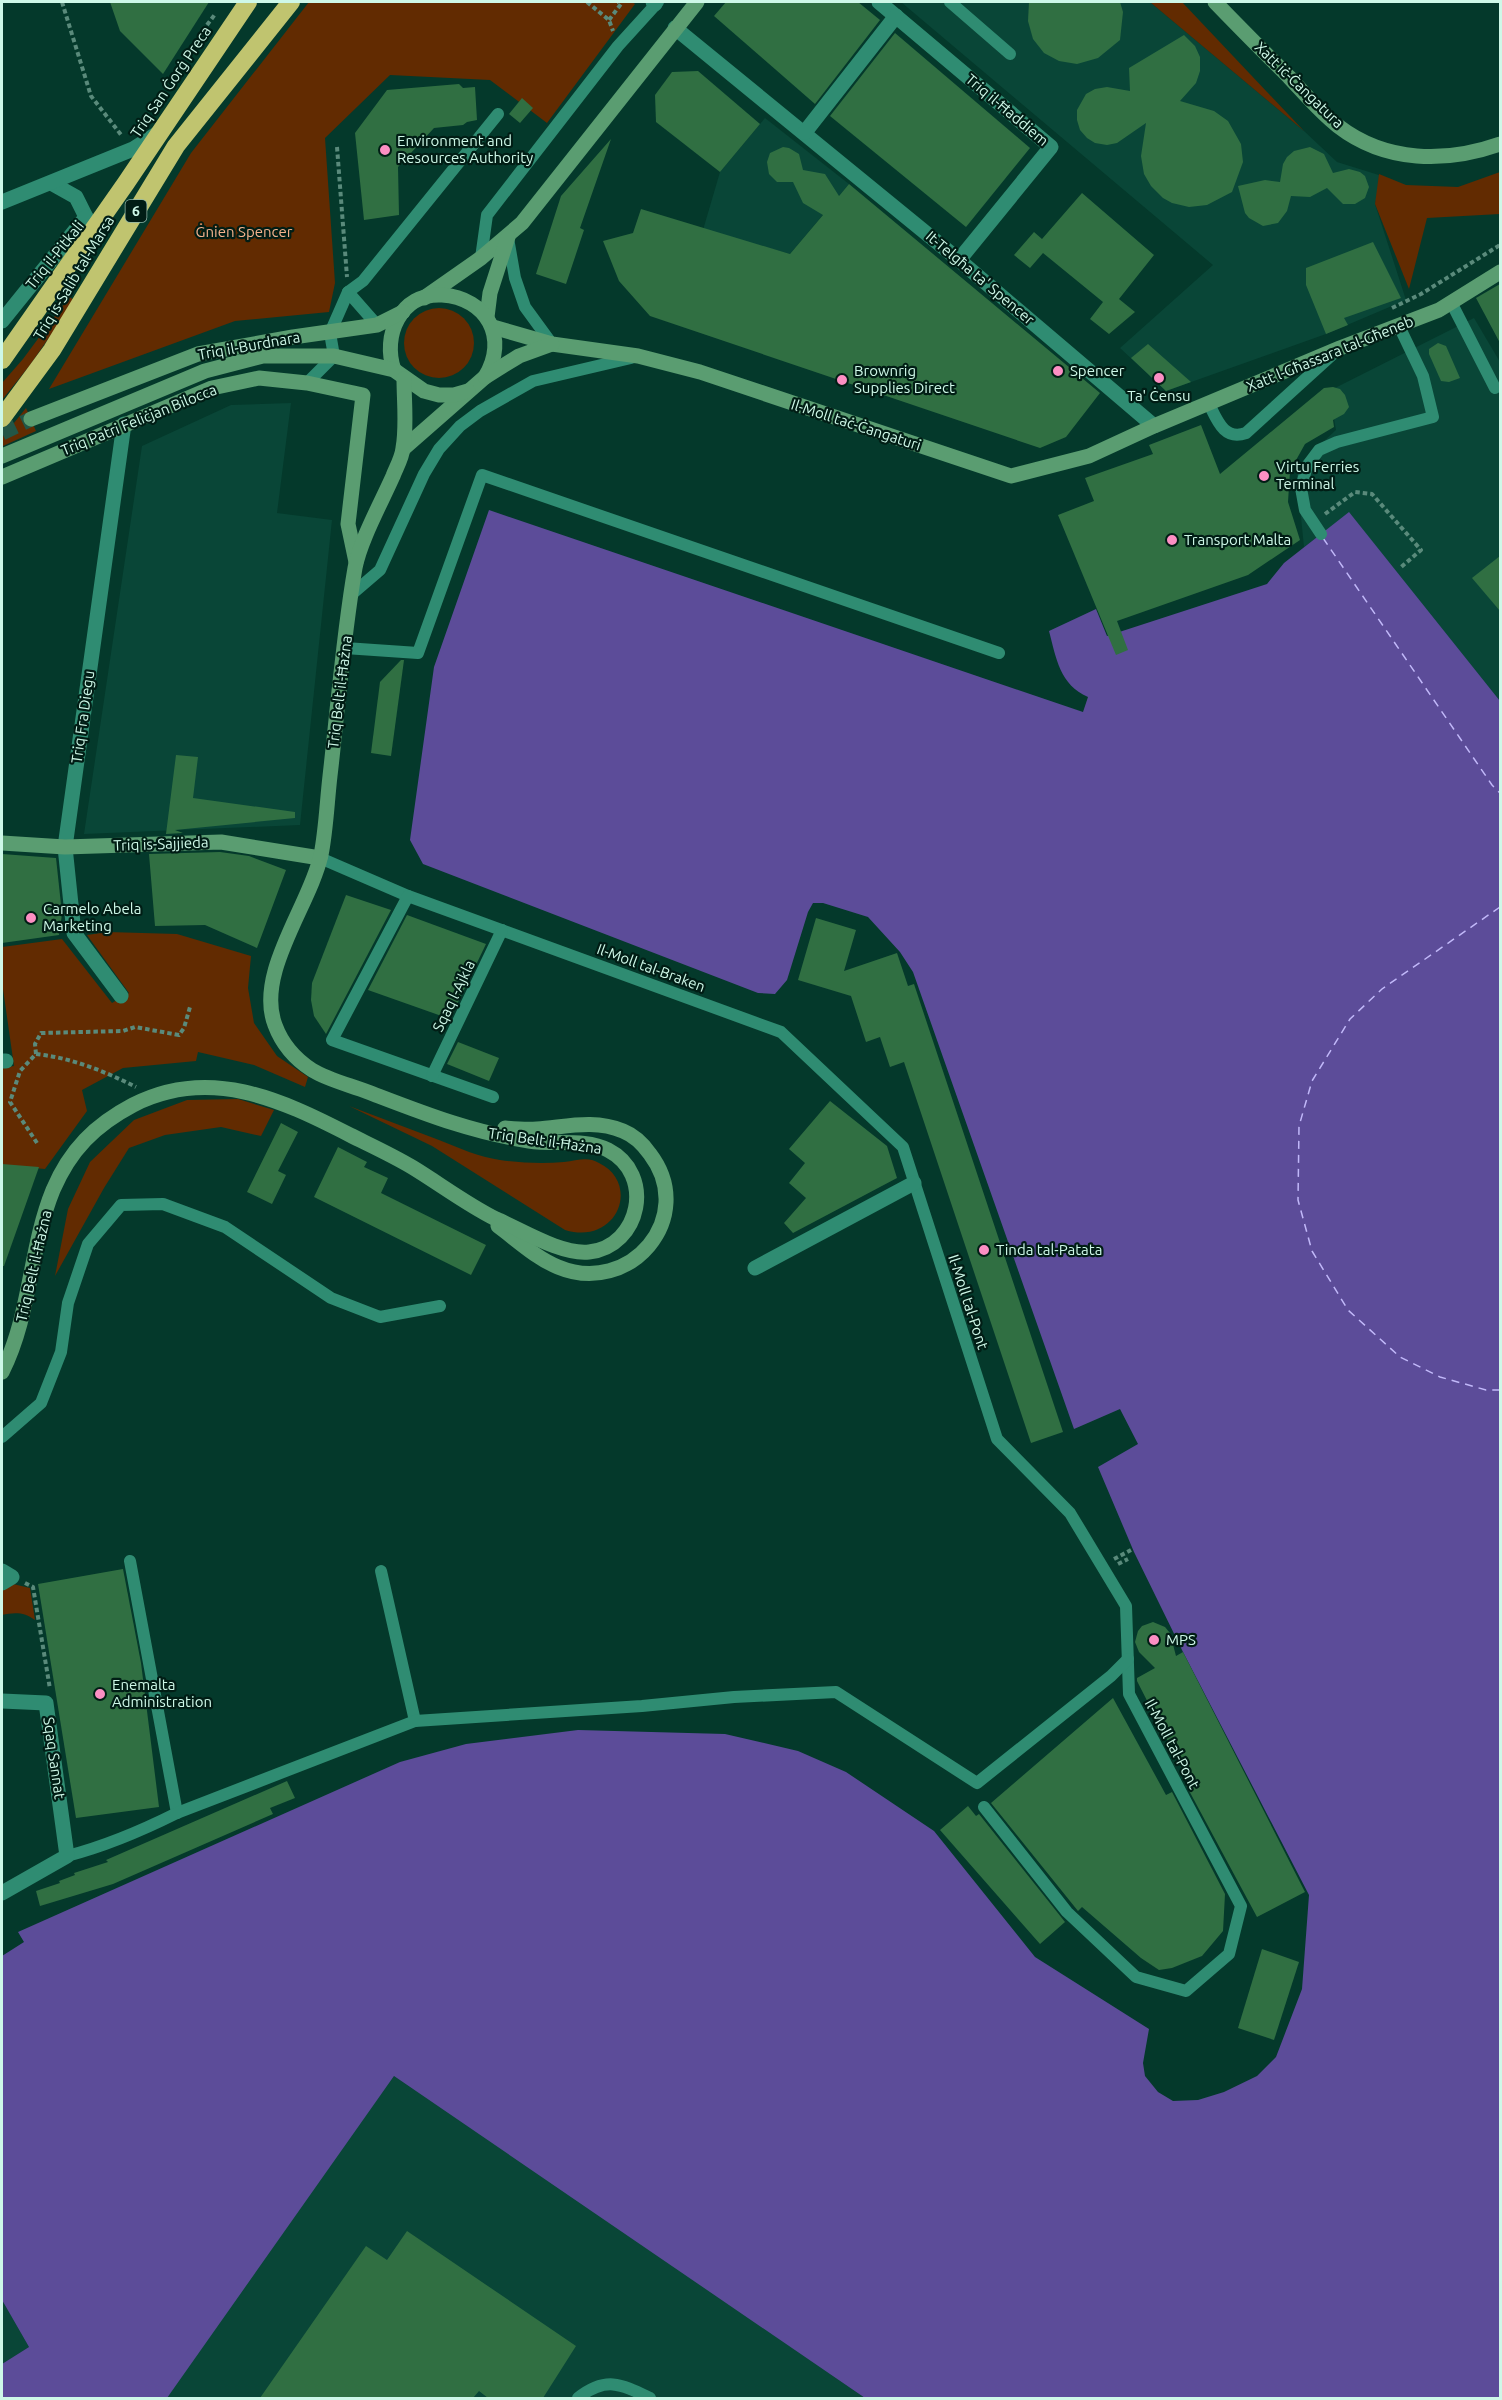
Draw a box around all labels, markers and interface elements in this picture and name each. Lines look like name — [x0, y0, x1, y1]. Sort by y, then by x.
street label: Triq San Ġorġ Preca — [127, 23, 214, 141]
street label: Xatt iċ-Ċangatura — [1252, 38, 1347, 131]
street label: Triq il-Ħaddiem — [963, 70, 1052, 149]
place label: Environment and Resources Authority — [397, 132, 533, 166]
marker: Environment and Resources Authority — [378, 143, 392, 157]
road number: 6 — [126, 200, 146, 222]
street label: Triq is-Salib tal-Marsa — [30, 213, 117, 343]
street label: Triq il-Pitkali — [22, 217, 87, 292]
park label: Ġnien Spencer — [196, 223, 293, 240]
street label: It-Telgħa ta' Spencer — [923, 227, 1038, 328]
street label: Xatt l-Għassara tal-Għeneb — [1244, 312, 1416, 395]
street label: Triq il-Burdnara — [196, 328, 301, 363]
place label: Brownrig Supplies Direct — [854, 362, 955, 396]
place label: Spencer — [1070, 362, 1125, 379]
marker: Spencer — [1051, 364, 1065, 378]
marker: Ta' Ċensu — [1152, 371, 1166, 385]
marker: Brownrig Supplies Direct — [835, 373, 849, 387]
street label: Triq Patri Feliċjan Bilocca — [59, 381, 219, 459]
place label: Ta' Ċensu — [1127, 387, 1191, 404]
street label: Il-Moll taċ-Ċangaturi — [789, 396, 923, 454]
place label: Virtu Ferries Terminal — [1276, 458, 1359, 492]
marker: Virtu Ferries Terminal — [1257, 469, 1271, 483]
place label: Transport Malta — [1184, 531, 1291, 548]
marker: Transport Malta — [1165, 533, 1179, 547]
street label: Triq Belt il-Ħażna — [324, 634, 355, 750]
street label: Triq Fra Diegu — [68, 669, 97, 764]
street label: Triq is-Sajjieda — [113, 833, 209, 854]
place label: Carmelo Abela Marketing — [43, 900, 141, 934]
marker: Carmelo Abela Marketing — [24, 911, 38, 925]
street label: Il-Moll tal-Braken — [595, 940, 708, 995]
street label: Sqaq l-Ajkla — [429, 957, 478, 1034]
street label: Triq Belt il-Ħażna — [487, 1124, 603, 1157]
street label: Triq Belt il-Ħażna — [12, 1208, 55, 1323]
place label: Tinda tal-Patata — [996, 1241, 1102, 1258]
marker: Tinda tal-Patata — [977, 1243, 991, 1257]
street label: Il-Moll tal-Pont — [945, 1252, 992, 1352]
place label: MPS — [1166, 1631, 1196, 1648]
marker: MPS — [1147, 1633, 1161, 1647]
place label: Enemalta Administration — [112, 1676, 212, 1710]
marker: Enemalta Administration — [93, 1687, 107, 1701]
street label: Il-Moll tal-Pont — [1142, 1696, 1203, 1792]
street label: Sqaq Sannat — [40, 1716, 69, 1800]

